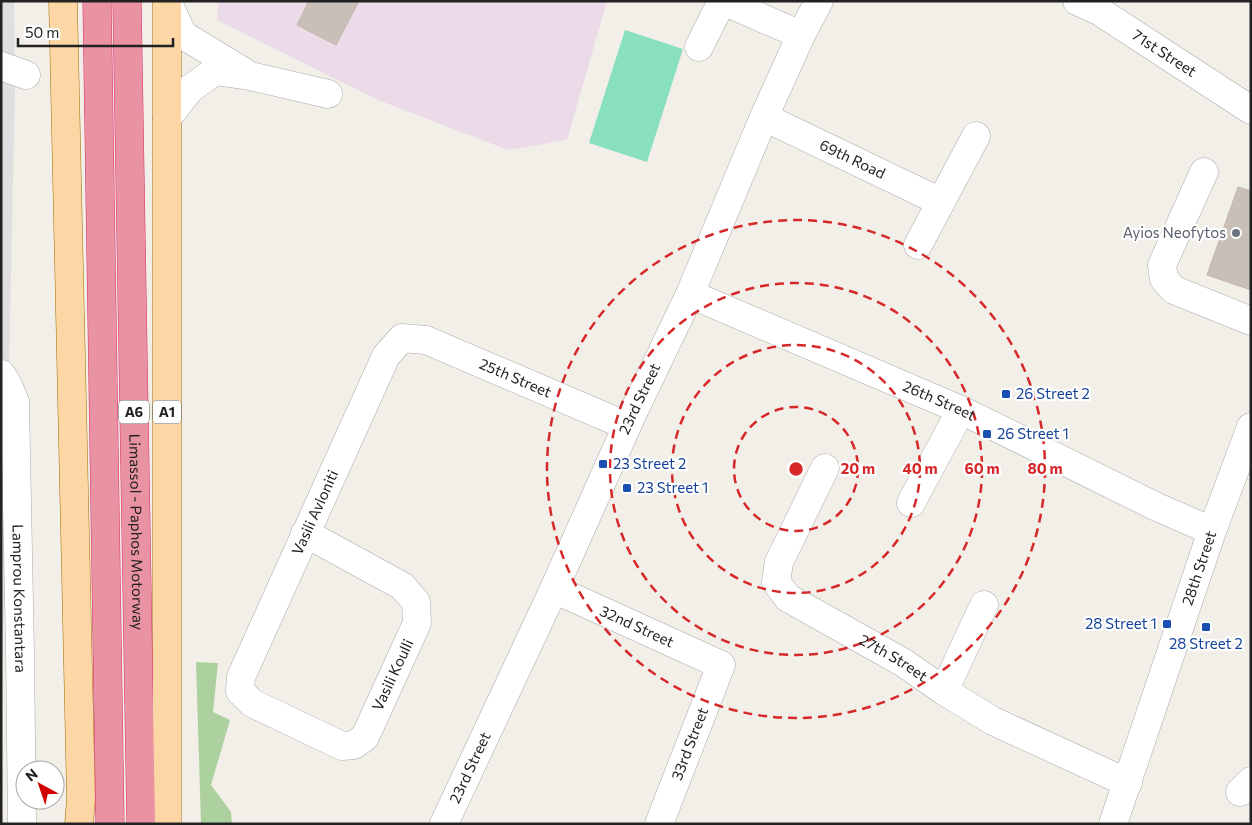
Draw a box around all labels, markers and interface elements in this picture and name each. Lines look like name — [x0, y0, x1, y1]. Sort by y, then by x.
scale bar — [18, 15, 172, 47]
text: 50 m — [25, 23, 59, 41]
street label: 71st Street — [1129, 25, 1200, 80]
street label: 69th Road — [817, 135, 889, 182]
place label: Ayios Neofytos — [1123, 223, 1226, 241]
marker: Ayios Neofytos — [1230, 227, 1242, 239]
street label: 25th Street — [477, 354, 555, 401]
street label: 23rd Street — [614, 360, 663, 437]
street label: 26th Street — [900, 376, 979, 424]
place label: 26 Street 2 — [1016, 384, 1090, 402]
marker: 26 Street 2 — [1000, 388, 1012, 400]
road number: A6 — [119, 401, 149, 424]
road number: A1 — [153, 401, 181, 424]
place label: 26 Street 1 — [997, 424, 1069, 442]
marker: 26 Street 1 — [981, 428, 993, 440]
street label: Limassol - Paphos Motorway — [126, 433, 148, 631]
place label: 23 Street 2 — [613, 454, 686, 472]
marker: 23 Street 2 — [597, 458, 609, 470]
text: 20 m — [841, 459, 875, 477]
text: 40 m — [902, 459, 938, 477]
text: 60 m — [964, 459, 1000, 477]
text: 80 m — [1027, 459, 1063, 477]
centre of rings — [787, 460, 805, 478]
street label: Vasili Avloniti — [287, 467, 341, 557]
place label: 23 Street 1 — [637, 478, 708, 496]
marker: 23 Street 1 — [621, 482, 633, 494]
street label: Lamprou Konstantara — [9, 524, 30, 673]
street label: 28th Street — [1178, 528, 1219, 607]
street label: 32nd Street — [597, 601, 677, 650]
place label: 28 Street 1 — [1085, 614, 1157, 632]
marker: 28 Street 1 — [1161, 618, 1173, 630]
marker: 28 Street 2 — [1200, 621, 1212, 633]
street label: 27th Street — [856, 630, 931, 685]
place label: 28 Street 2 — [1169, 634, 1243, 652]
street label: Vasili Koulli — [368, 636, 417, 713]
street label: 33rd Street — [667, 705, 711, 783]
street label: 23rd Street — [445, 729, 494, 806]
north arrow — [15, 760, 65, 810]
text: N — [22, 765, 41, 785]

